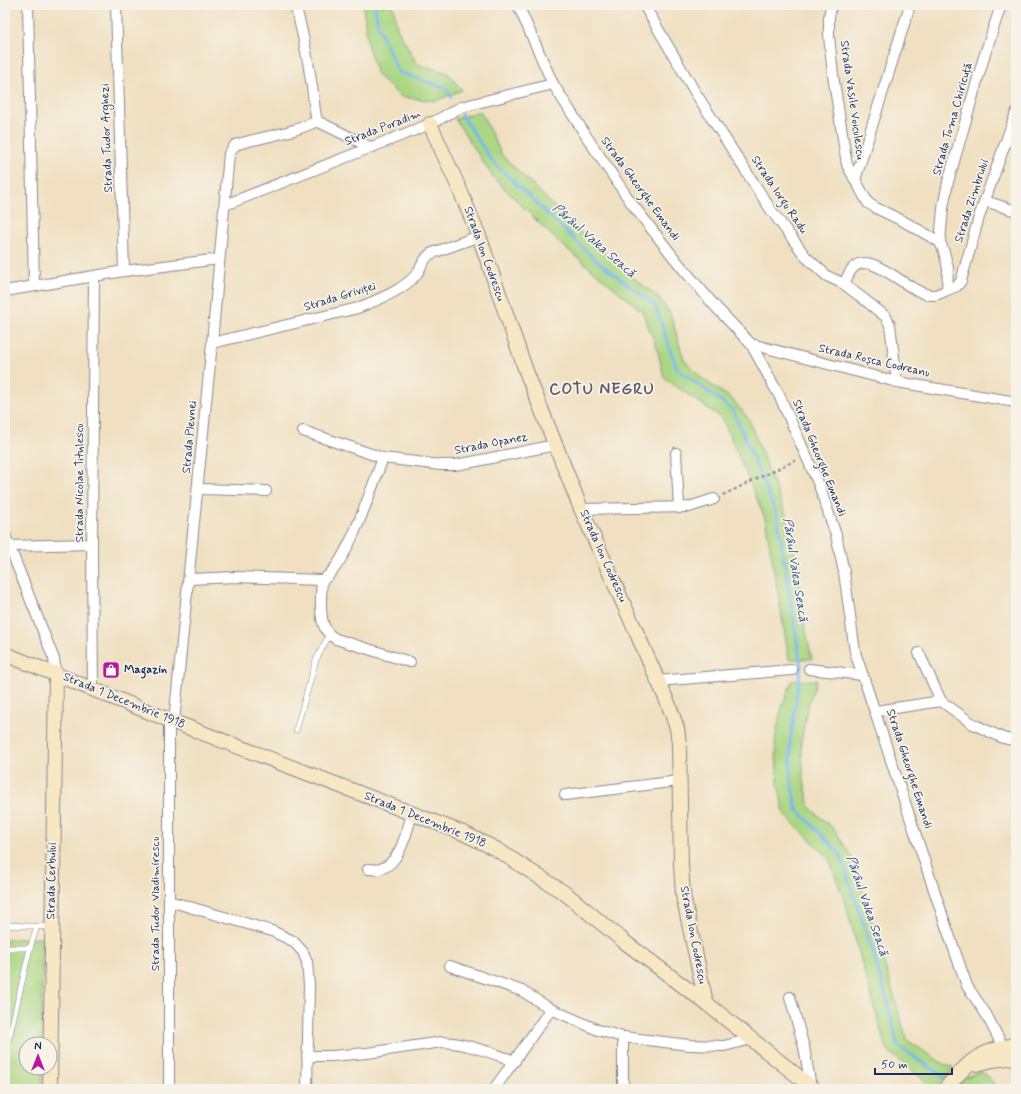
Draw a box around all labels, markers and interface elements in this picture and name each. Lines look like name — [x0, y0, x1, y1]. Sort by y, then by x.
street label: Strada Vasile Voiculescu — [836, 39, 868, 161]
street label: Strada Toma Chiricuță — [929, 61, 977, 177]
street label: Strada Tudor Arghezi — [97, 83, 117, 193]
street label: Strada Poradim — [343, 106, 423, 150]
street label: Strada Gheorghe Emandi — [596, 134, 683, 245]
street label: Strada Iorgu Radu — [746, 153, 811, 238]
street label: Strada Zimbrului — [951, 157, 993, 245]
water label: Pârâul Valea Seacă — [549, 200, 640, 282]
street label: Strada Ion Codrescu — [459, 205, 509, 304]
street label: Strada Griviței — [302, 278, 378, 316]
street label: Strada Roșca Codreanu — [817, 340, 931, 382]
district label: COTU NEGRU — [549, 379, 655, 400]
street label: Strada Gheorghe Emandi — [787, 397, 850, 519]
street label: Strada Plevnei — [179, 400, 201, 474]
street label: Strada Nicolae Titulescu — [72, 423, 88, 543]
street label: Strada Opanez — [453, 429, 529, 459]
street label: Strada Ion Codrescu — [575, 507, 631, 605]
water label: Pârâul Valea Seacă — [778, 517, 812, 624]
shop icon: Magazin — [101, 660, 121, 680]
place label: Magazin — [124, 662, 167, 679]
street label: Strada 1 Decembrie 1918 — [61, 669, 187, 733]
street label: Strada Gheorghe Emandi — [881, 707, 936, 831]
street label: Strada 1 Decembrie 1918 — [362, 788, 488, 852]
street label: Strada Tudor Vladimirescu — [148, 837, 164, 971]
street label: Strada Cerbului — [43, 842, 61, 920]
water label: Pârâul Valea Seacă — [842, 853, 892, 959]
street label: Strada Ion Codrescu — [676, 885, 710, 986]
north arrow — [18, 1036, 58, 1076]
text: N — [34, 1040, 42, 1054]
scale bar — [875, 1050, 952, 1076]
text: 50 m — [881, 1057, 908, 1073]

